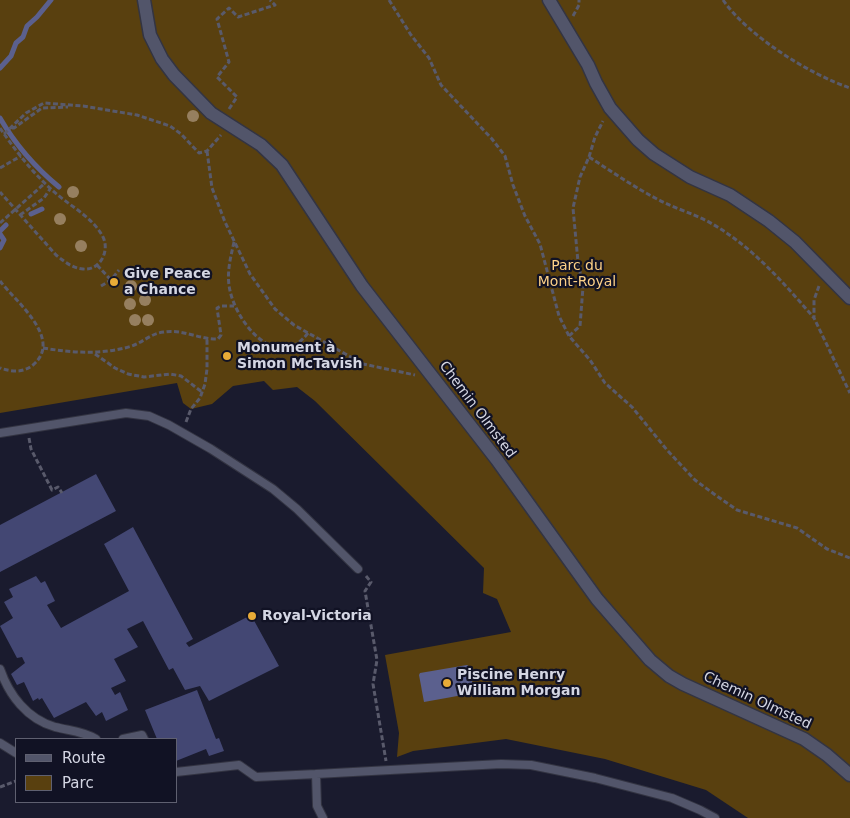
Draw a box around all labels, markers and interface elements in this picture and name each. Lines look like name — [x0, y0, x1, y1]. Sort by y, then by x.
park label: Parc du Mont-Royal — [538, 258, 616, 290]
place label: Give Peace a Chance — [124, 266, 211, 298]
marker: Give Peace a Chance — [108, 276, 120, 288]
place label: Monument à Simon McTavish — [237, 340, 363, 372]
marker: Monument à Simon McTavish — [221, 350, 233, 362]
street label: Chemin Olmsted — [435, 358, 519, 462]
place label: Royal-Victoria — [262, 608, 372, 624]
marker: Royal-Victoria — [246, 610, 258, 622]
place label: Piscine Henry William Morgan — [457, 667, 580, 700]
street label: Chemin Olmsted — [700, 669, 814, 733]
marker: Piscine Henry William Morgan — [441, 677, 453, 689]
legend — [15, 738, 178, 803]
text: Route — [62, 749, 106, 767]
text: Parc — [62, 774, 94, 792]

